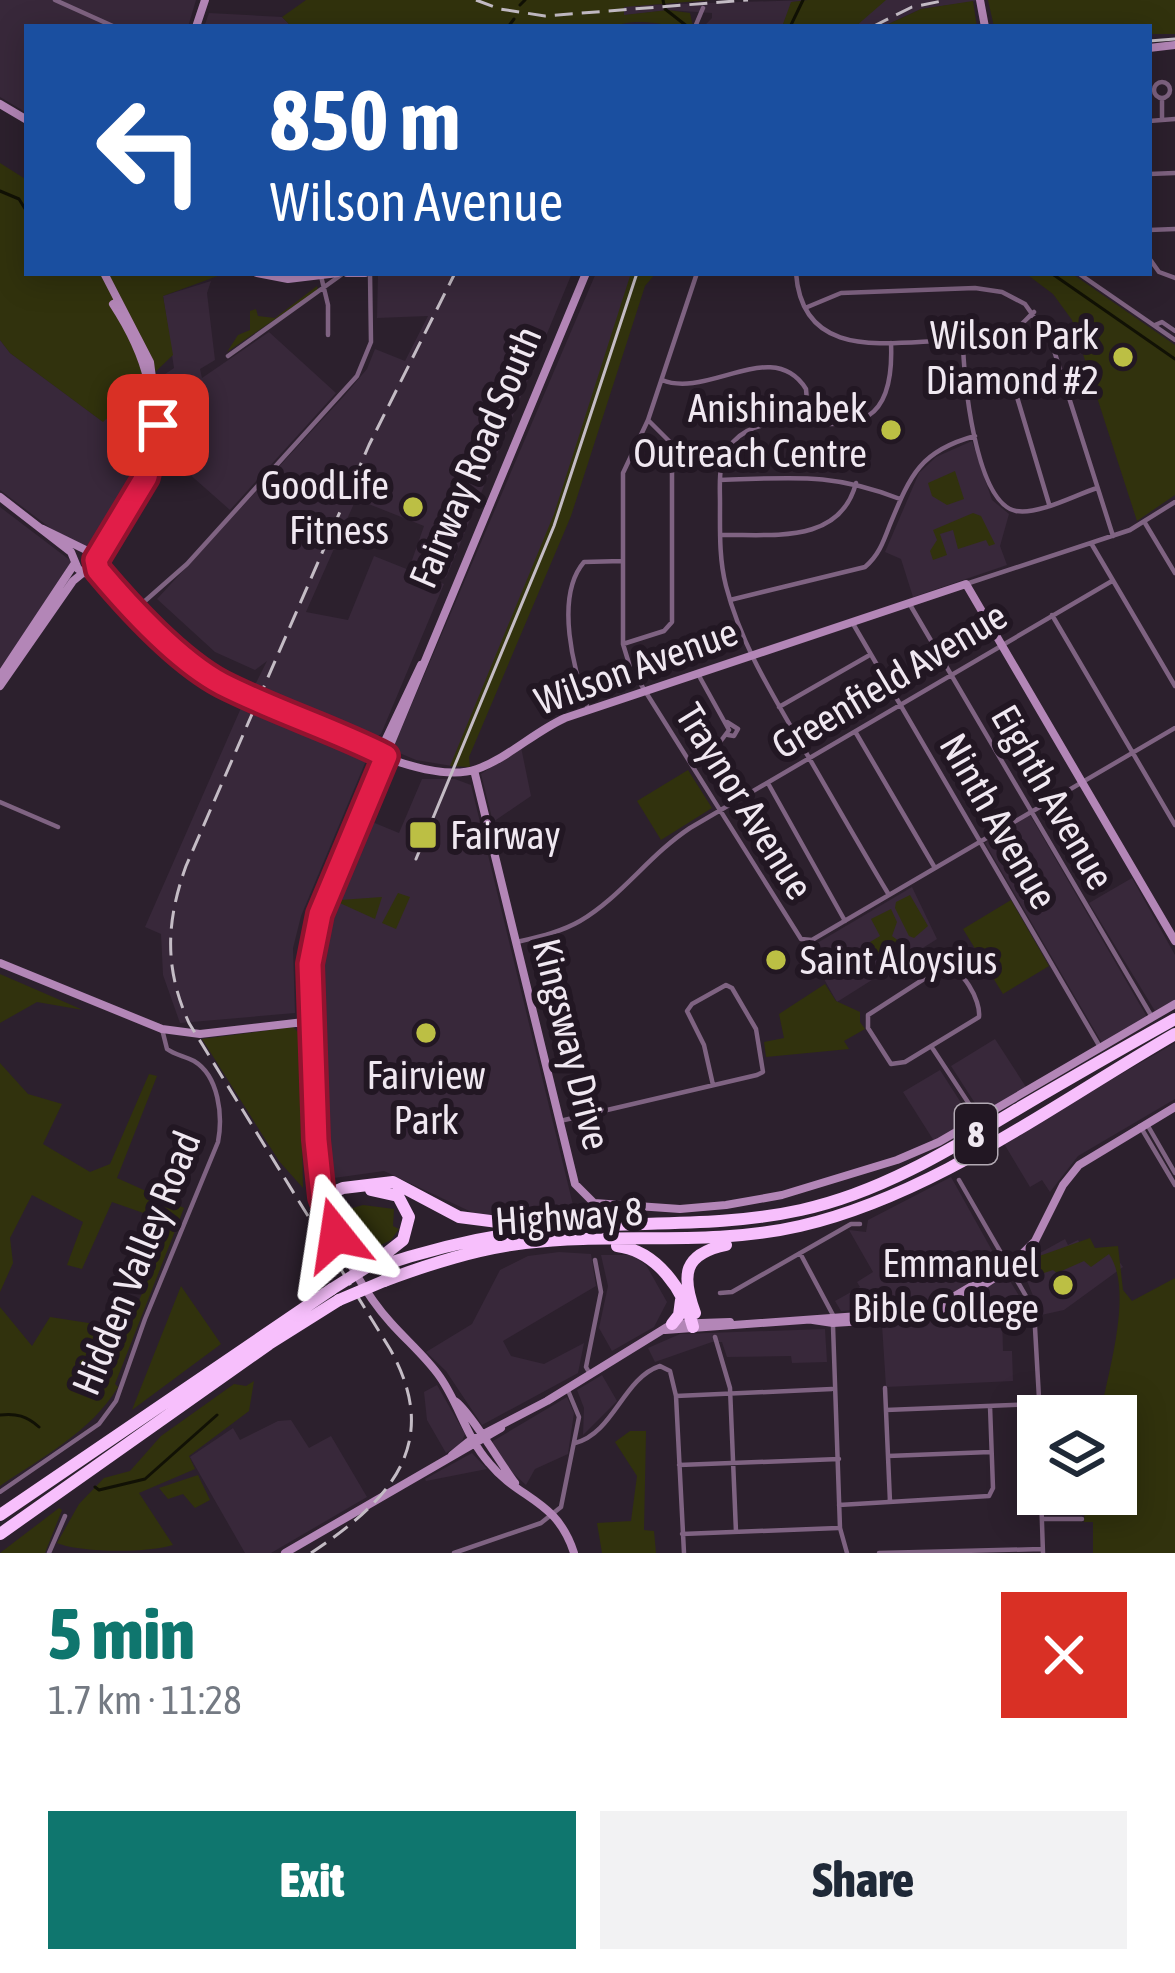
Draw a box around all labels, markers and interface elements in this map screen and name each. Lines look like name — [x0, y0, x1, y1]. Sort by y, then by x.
icon: left — [72, 72, 228, 228]
text: 850 m — [270, 72, 460, 168]
text: Wilson Avenue — [270, 171, 563, 232]
place label: Wilson Park Diamond #2 — [925, 313, 1099, 402]
street label: Fairway Road South — [400, 320, 550, 594]
marker: Wilson Park Diamond #2 — [1110, 344, 1136, 370]
pin — [107, 374, 209, 476]
place label: Anishinabek Outreach Centre — [634, 386, 867, 475]
icon: arrive — [125, 392, 191, 458]
marker: Anishinabek Outreach Centre — [878, 417, 904, 443]
place label: GoodLife Fitness — [261, 463, 389, 552]
marker: GoodLife Fitness — [400, 494, 426, 520]
street label: Greenfield Avenue — [764, 593, 1014, 767]
street label: Wilson Avenue — [529, 609, 743, 723]
street label: Traynor Avenue — [668, 695, 822, 907]
street label: Eighth Avenue — [983, 697, 1123, 897]
street label: Ninth Avenue — [931, 726, 1067, 916]
place label: Fairway — [450, 813, 561, 857]
marker: Fairway — [407, 819, 439, 851]
street label: Kingsway Drive — [525, 934, 619, 1154]
place label: Saint Aloysius — [800, 938, 997, 982]
marker: Saint Aloysius — [763, 947, 789, 973]
marker: Fairview Park — [413, 1020, 439, 1046]
place label: Fairview Park — [366, 1053, 486, 1142]
road number: 8 — [955, 1104, 997, 1164]
street label: Hidden Valley Road — [63, 1125, 209, 1401]
position arrow — [273, 1172, 399, 1298]
street label: Highway 8 — [494, 1189, 644, 1243]
place label: Emmanuel Bible College — [853, 1241, 1039, 1330]
marker: Emmanuel Bible College — [1050, 1272, 1076, 1298]
map controls — [1017, 1395, 1137, 1515]
button: layers — [1017, 1395, 1137, 1515]
text: 5 min — [48, 1592, 195, 1674]
button: close — [1001, 1592, 1127, 1718]
text: 1.7 km · 11:28 — [48, 1678, 241, 1722]
button: Exit — [48, 1811, 576, 1949]
button: Share — [600, 1811, 1127, 1949]

